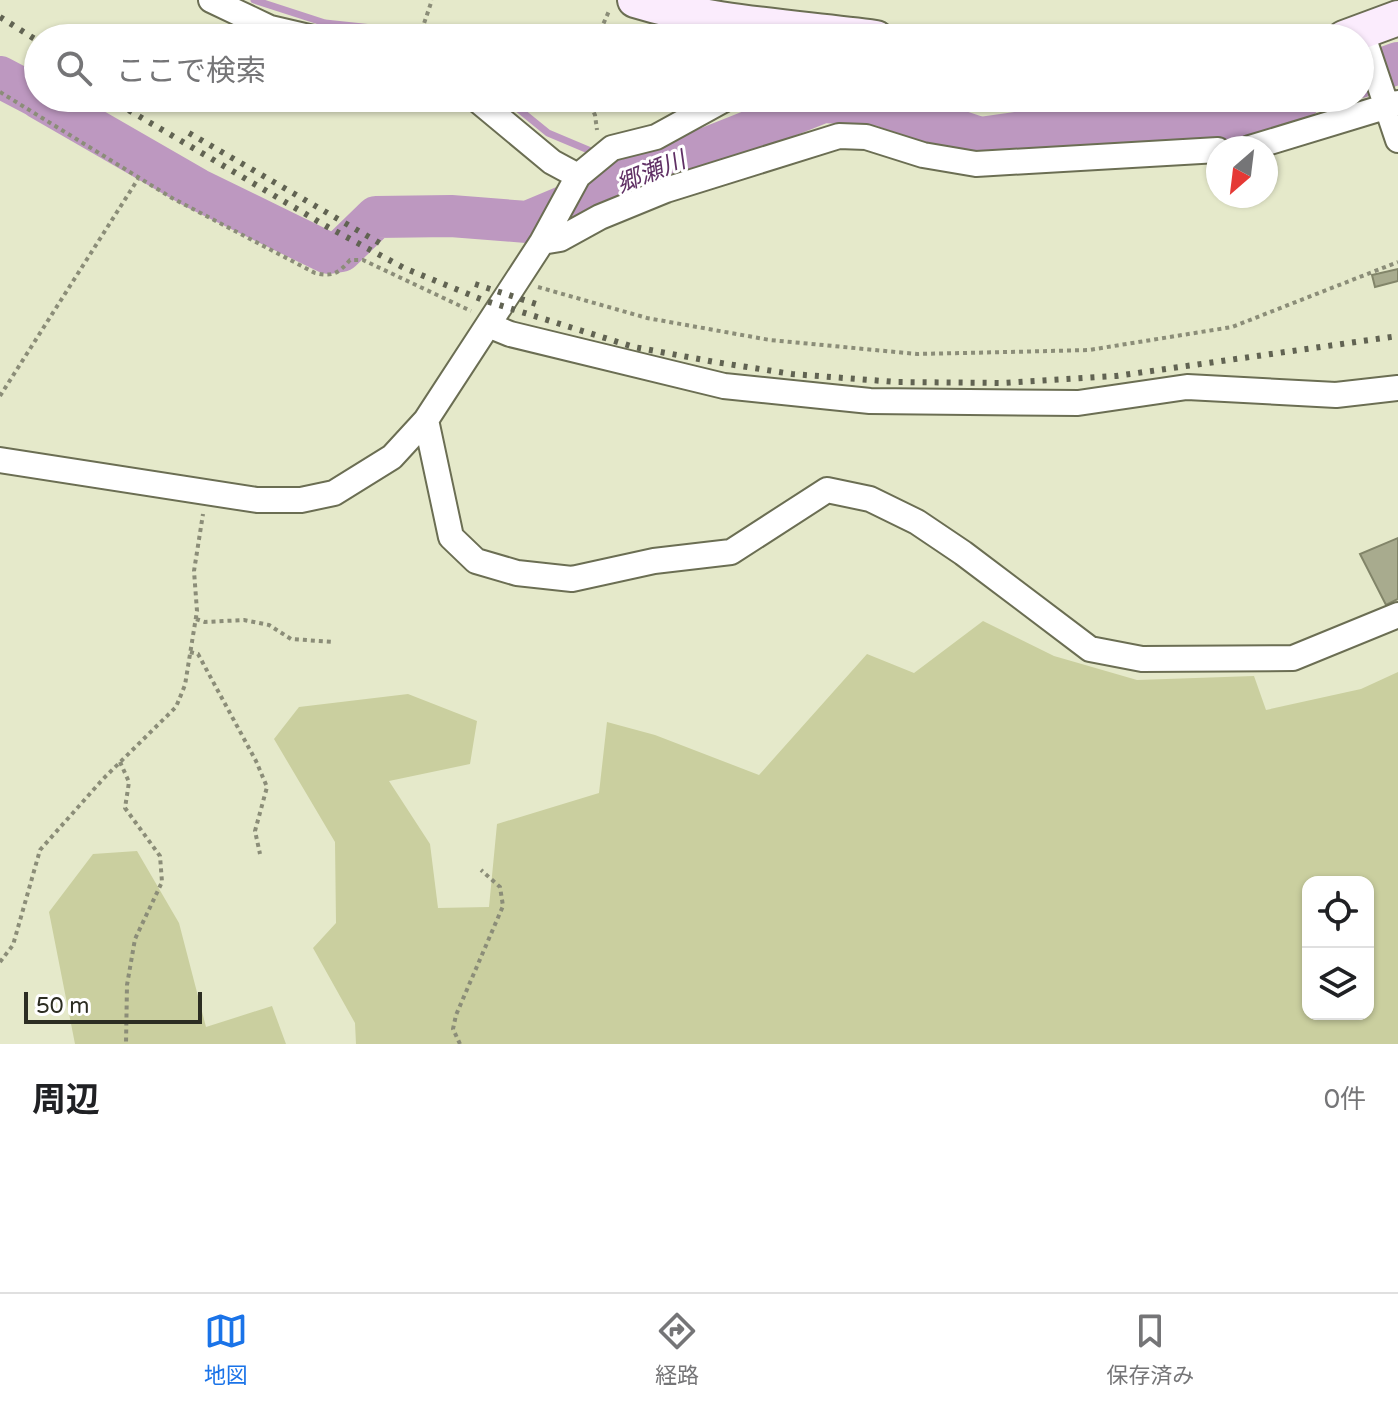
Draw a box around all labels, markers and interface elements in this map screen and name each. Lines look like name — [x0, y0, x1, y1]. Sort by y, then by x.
search box — [24, 24, 1374, 112]
icon: search — [52, 46, 96, 90]
text: ここで検索 — [116, 53, 266, 90]
north arrow — [1206, 136, 1278, 208]
water label: 郷瀬川 — [612, 144, 693, 199]
map controls — [1302, 876, 1374, 1020]
button: locate — [1302, 876, 1374, 948]
button: layers — [1302, 948, 1374, 1020]
scale bar — [24, 988, 202, 1024]
text: 50 m — [36, 993, 90, 1019]
text: 周辺 — [32, 1080, 100, 1121]
text: 0件 — [1324, 1084, 1366, 1115]
tab: 地図 — [204, 1309, 248, 1389]
tab: 経路 — [655, 1309, 699, 1389]
tab: 保存済み — [1106, 1309, 1194, 1389]

